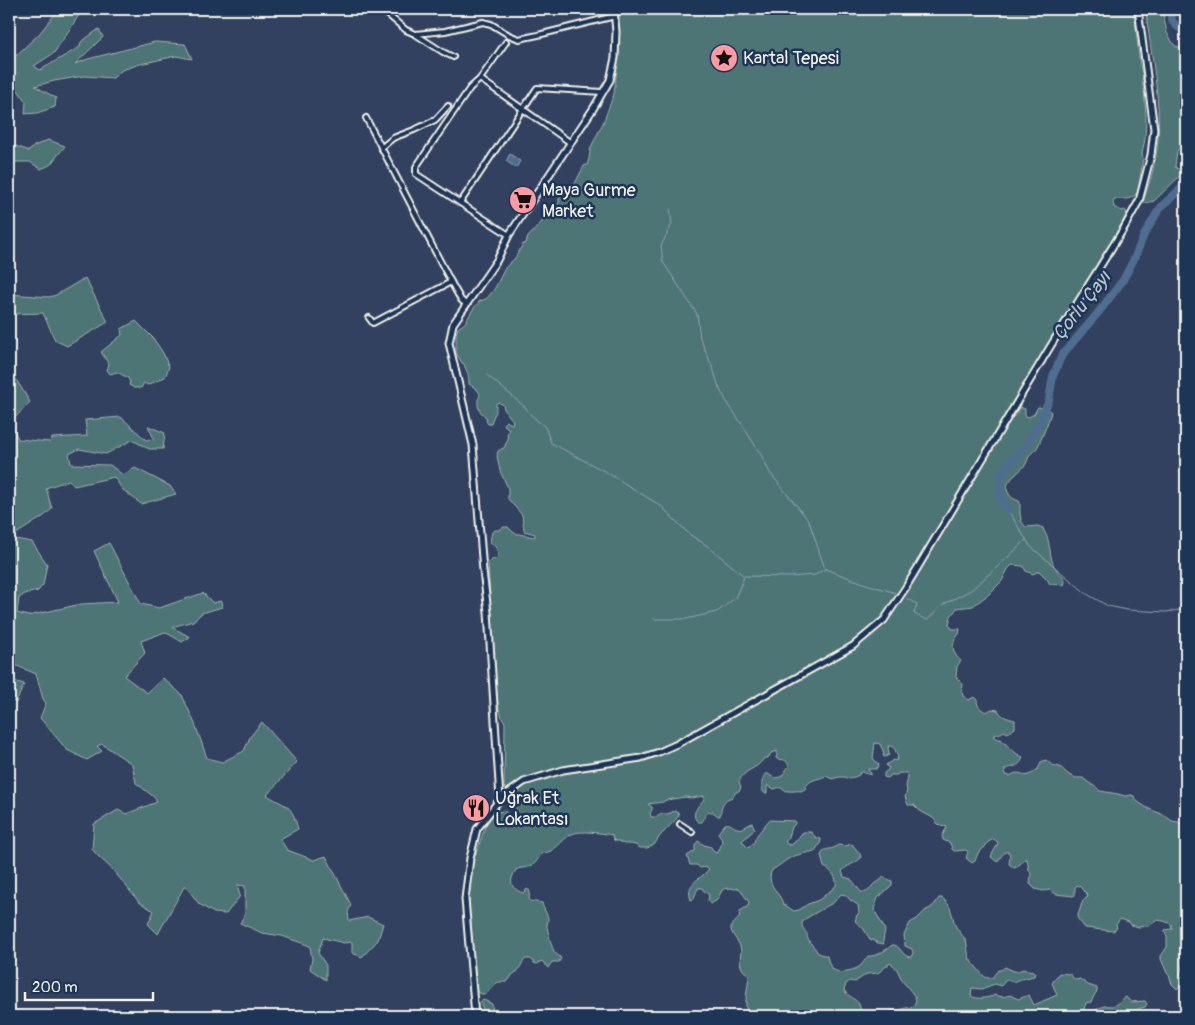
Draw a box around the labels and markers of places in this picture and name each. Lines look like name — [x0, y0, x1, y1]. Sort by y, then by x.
place icon: Kartal Tepesi — [709, 43, 739, 73]
place label: Kartal Tepesi — [743, 47, 839, 70]
place label: Maya Gurme Market — [542, 179, 636, 223]
supermarket icon: Maya Gurme Market — [508, 185, 538, 215]
place label: Uğrak Et Lokantası — [495, 787, 569, 831]
restaurant icon: Uğrak Et Lokantası — [461, 793, 491, 823]

